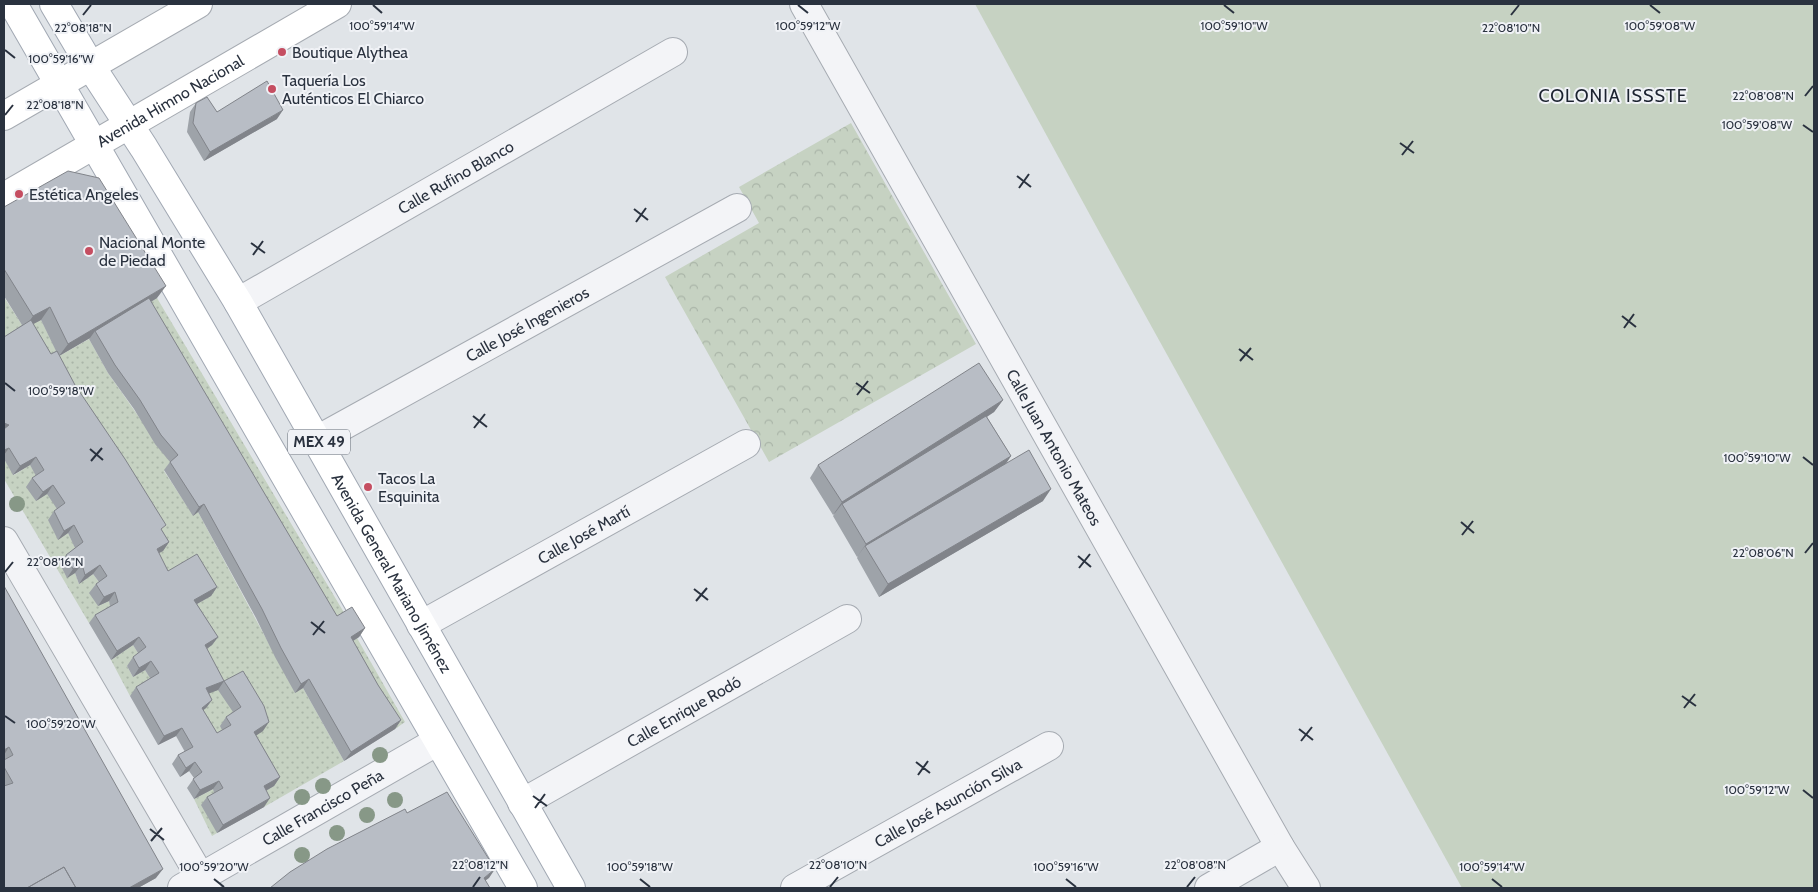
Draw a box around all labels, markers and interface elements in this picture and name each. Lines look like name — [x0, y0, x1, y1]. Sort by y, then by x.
text: 100°59'14"W — [349, 18, 415, 33]
text: 100°59'12"W — [776, 18, 841, 33]
text: 100°59'10"W — [1200, 18, 1268, 33]
text: 100°59'08"W — [1625, 18, 1696, 33]
text: 22°08'18"N — [54, 20, 112, 35]
text: 22°08'10"N — [1482, 20, 1540, 35]
place label: Boutique Alythea — [292, 43, 408, 62]
marker: Boutique Alythea — [276, 46, 288, 58]
text: 100°59'16"W — [28, 51, 94, 66]
street label: Avenida Himno Nacional — [94, 51, 247, 151]
place label: Taquería Los Auténticos El Chiarco — [282, 71, 424, 108]
marker: Taquería Los Auténticos El Chiarco — [266, 83, 278, 95]
district label: COLONIA ISSSTE — [1538, 85, 1688, 107]
text: 22°08'08"N — [1732, 88, 1794, 103]
text: 22°08'18"N — [26, 97, 84, 112]
text: 100°59'08"W — [1722, 117, 1793, 132]
street label: Calle Rufino Blanco — [395, 136, 517, 218]
place label: Estética Angeles — [29, 185, 139, 204]
marker: Estética Angeles — [13, 188, 25, 200]
place label: Nacional Monte de Piedad — [99, 233, 205, 270]
marker: Nacional Monte de Piedad — [83, 245, 95, 257]
street label: Calle José Ingenieros — [462, 283, 593, 366]
street label: Calle Juan Antonio Mateos — [1002, 366, 1106, 529]
text: 100°59'18"W — [28, 383, 95, 398]
road number: MEX 49 — [288, 430, 350, 454]
text: 100°59'10"W — [1723, 450, 1791, 465]
place label: Tacos La Esquinita — [378, 469, 440, 506]
street label: Avenida General Mariano Jiménez — [327, 470, 456, 677]
marker: Tacos La Esquinita — [362, 481, 374, 493]
street label: Calle José Martí — [534, 501, 634, 568]
text: 22°08'06"N — [1732, 545, 1794, 560]
text: 22°08'16"N — [27, 554, 83, 569]
street label: Calle Enrique Rodó — [624, 672, 745, 752]
text: 100°59'20"W — [26, 716, 96, 731]
street label: Calle José Asunción Silva — [871, 754, 1025, 852]
street label: Calle Francisco Peña — [259, 765, 387, 850]
text: 100°59'12"W — [1725, 782, 1790, 797]
text: 22°08'12"N — [452, 857, 508, 872]
text: 22°08'10"N — [809, 857, 867, 872]
text: 22°08'08"N — [1164, 857, 1226, 872]
text: 100°59'20"W — [179, 859, 249, 874]
text: 100°59'18"W — [607, 859, 674, 874]
text: 100°59'16"W — [1033, 859, 1099, 874]
text: 100°59'14"W — [1459, 859, 1525, 874]

